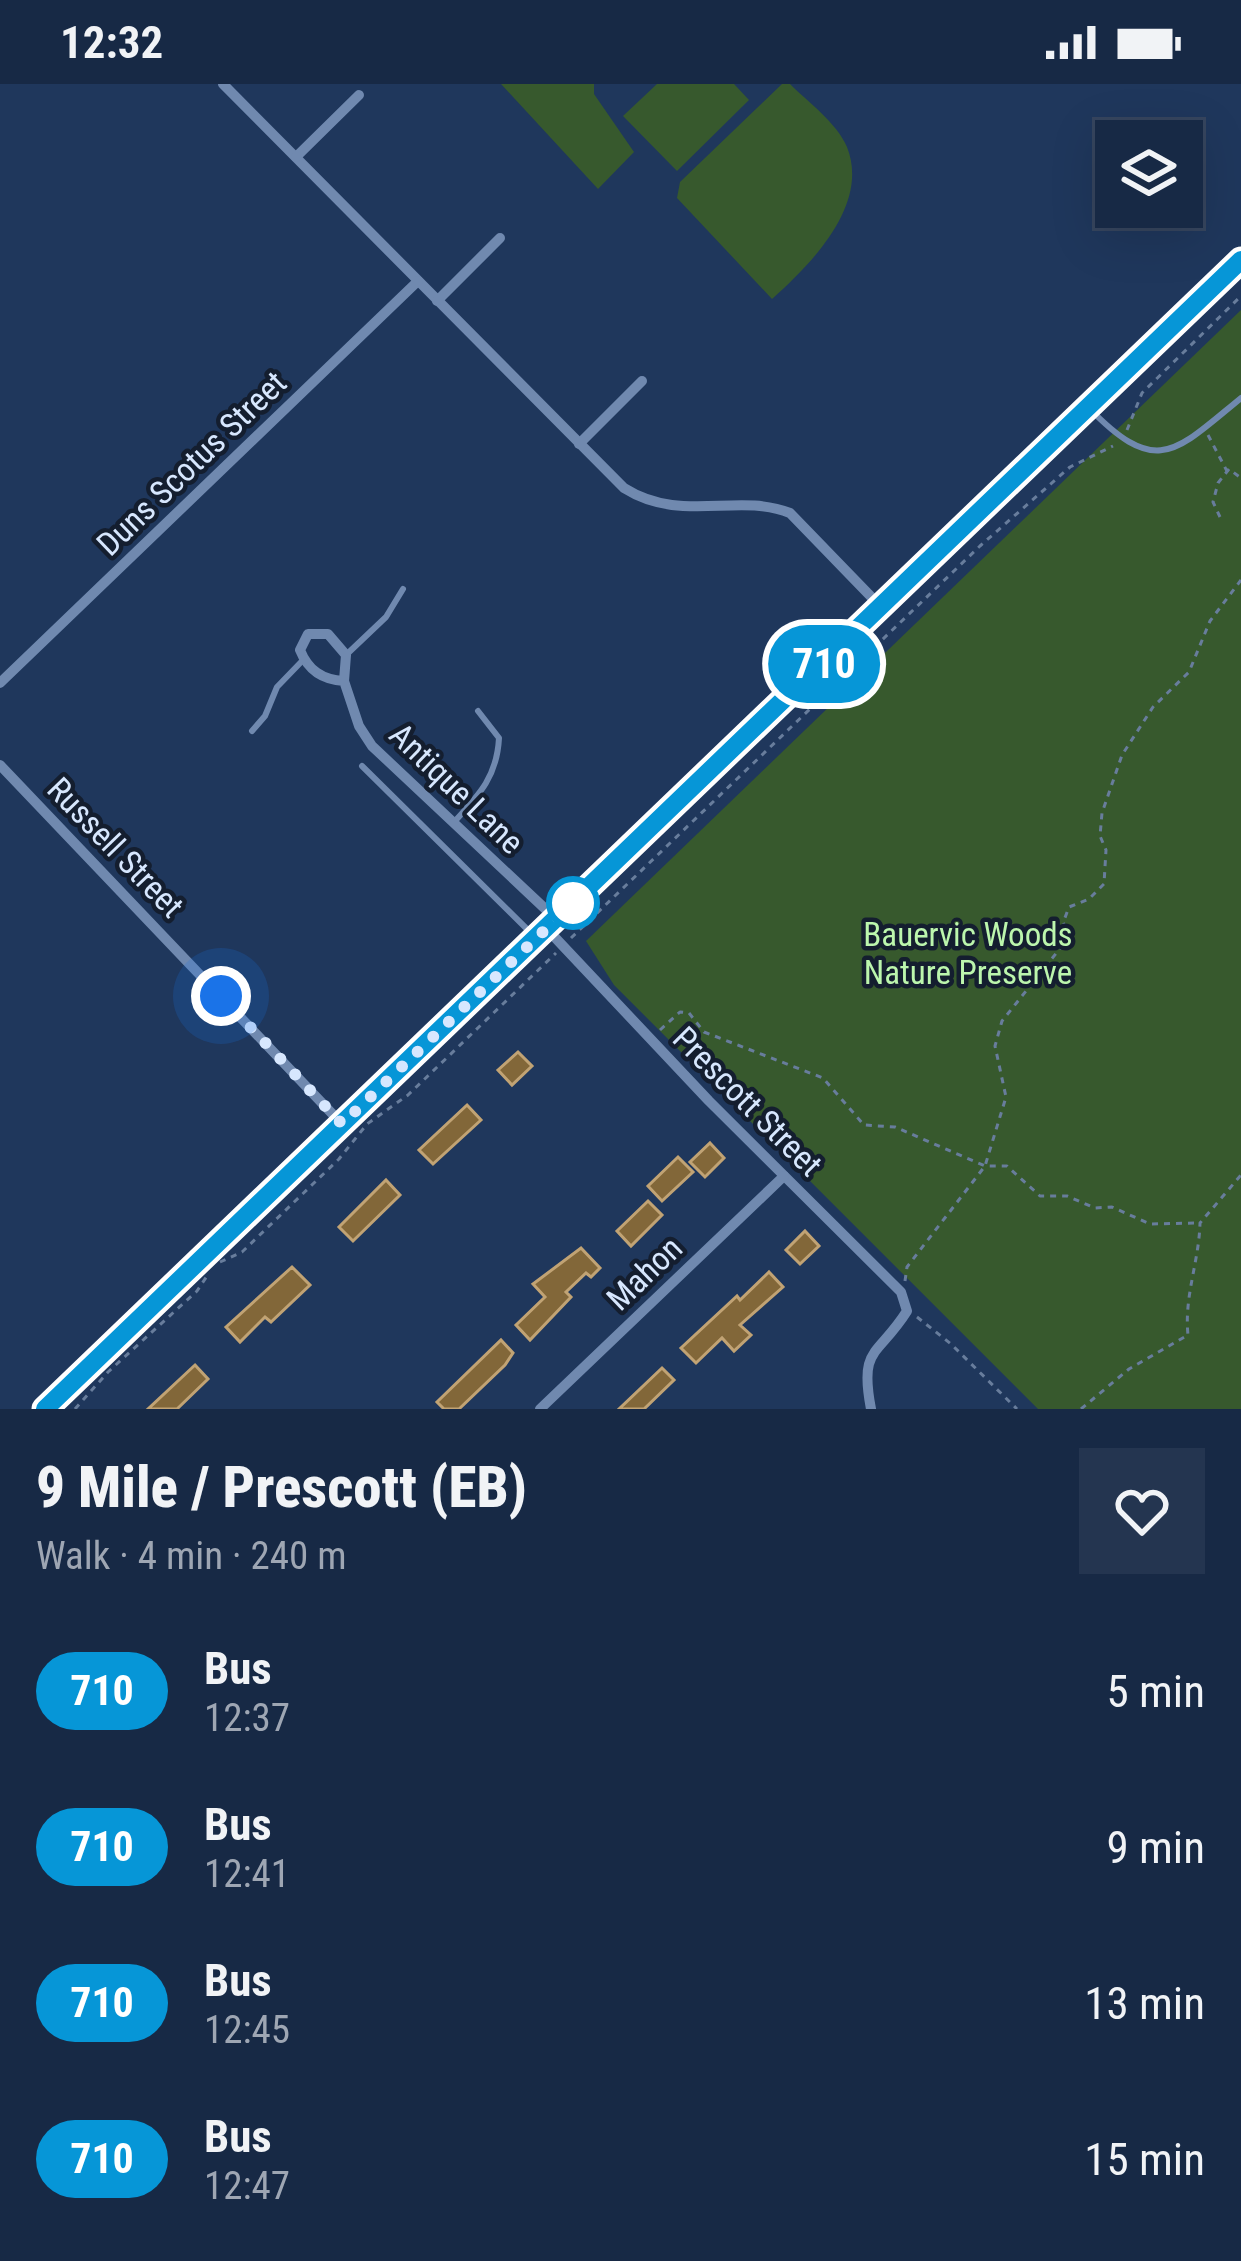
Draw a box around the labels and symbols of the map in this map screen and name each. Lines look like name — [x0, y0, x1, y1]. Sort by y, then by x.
street label: Duns Scotus Street — [89, 363, 294, 564]
line badge: 710 — [755, 625, 893, 703]
street label: Antique Lane — [382, 715, 532, 862]
street label: Russell Street — [39, 769, 192, 925]
unlabelled marker — [548, 878, 598, 928]
park label: Bauervic Woods Nature Preserve — [863, 915, 1073, 992]
your location — [191, 966, 251, 1026]
street label: Prescott Street — [665, 1019, 830, 1184]
street label: Mahon — [599, 1228, 690, 1318]

